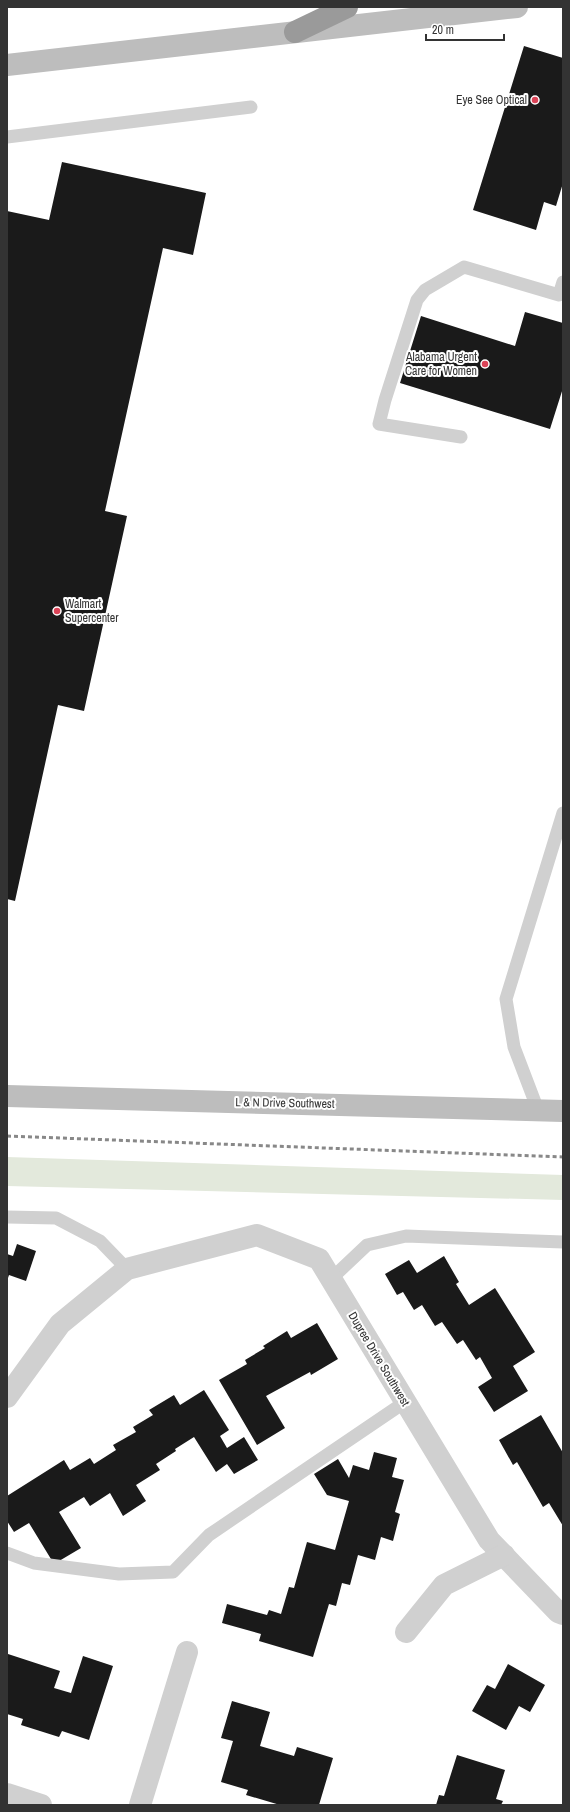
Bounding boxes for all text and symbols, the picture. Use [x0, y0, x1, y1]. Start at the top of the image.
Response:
scale bar [426, 16, 504, 42]
text: 20 m [432, 22, 454, 38]
place label: Eye See Optical [456, 92, 527, 108]
marker: Eye See Optical [530, 95, 540, 105]
place label: Alabama Urgent Care for Women [405, 349, 477, 379]
marker: Alabama Urgent Care for Women [480, 359, 490, 369]
place label: Walmart Supercenter [65, 596, 119, 626]
marker: Walmart Supercenter [52, 606, 62, 616]
street label: L & N Drive Southwest [235, 1094, 335, 1112]
street label: Dupree Drive Southwest [345, 1309, 414, 1409]

